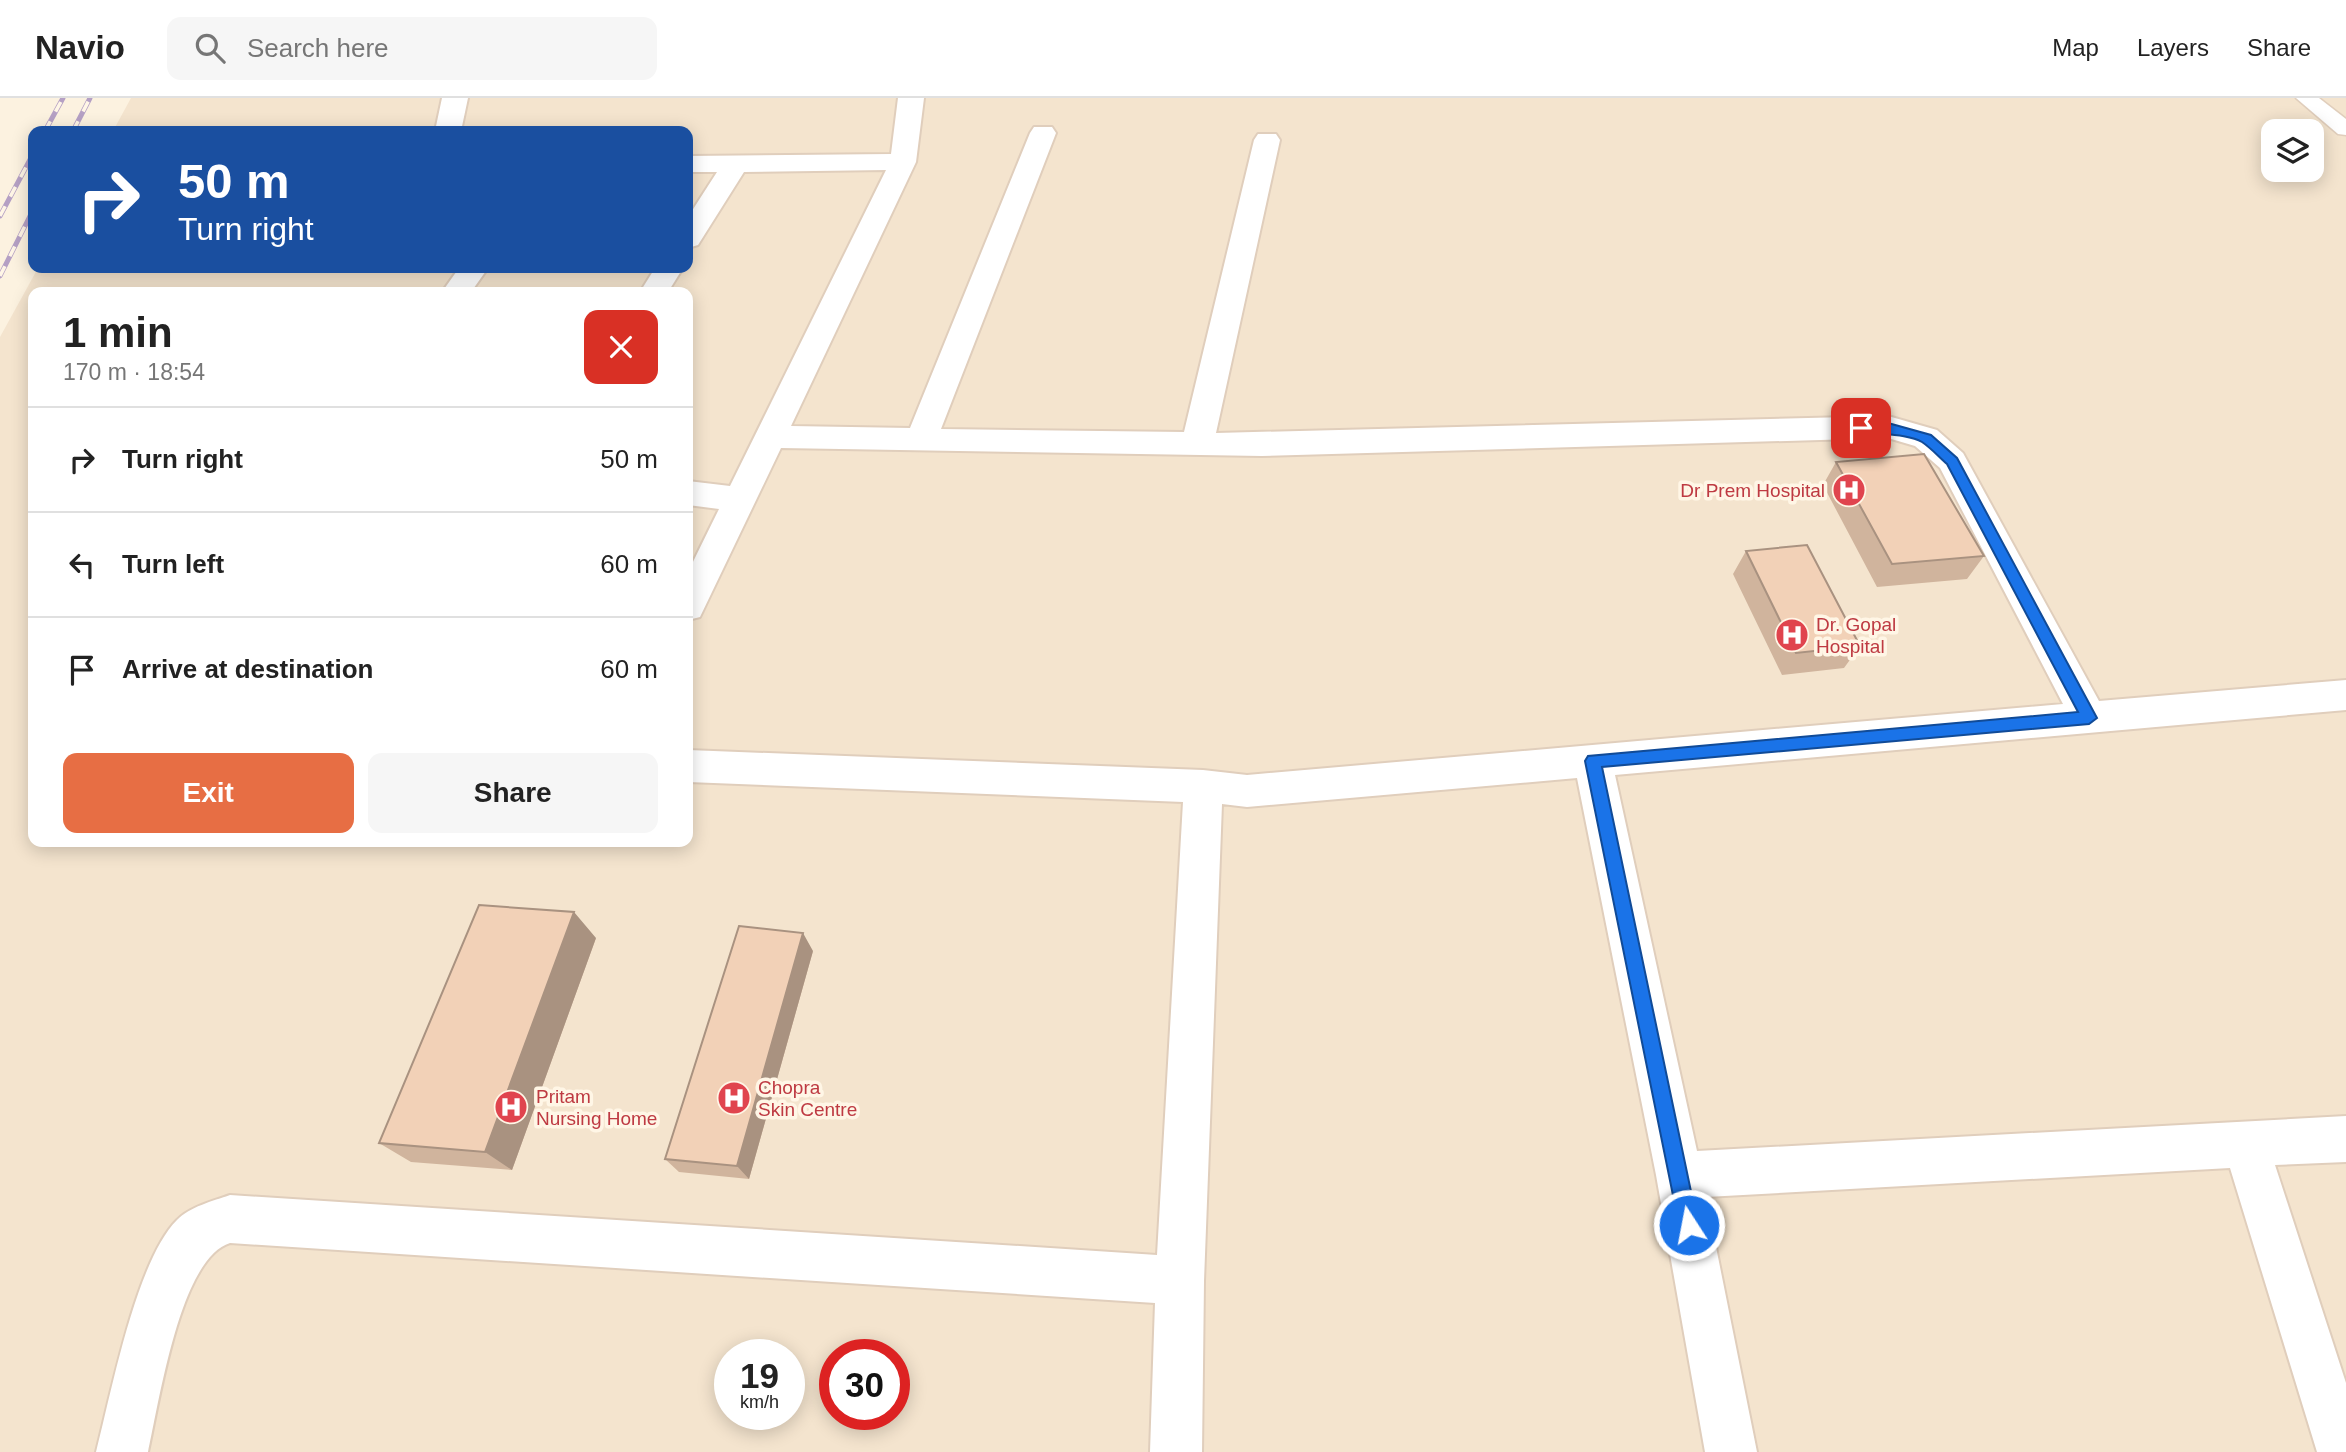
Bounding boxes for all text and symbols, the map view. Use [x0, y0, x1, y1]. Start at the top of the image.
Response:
search box [167, 17, 657, 80]
text: Navio [35, 29, 125, 66]
icon: search [191, 29, 229, 67]
text: Search here [247, 33, 389, 63]
text: Map [2052, 34, 2099, 61]
text: Layers [2137, 34, 2209, 61]
text: Share [2247, 34, 2311, 61]
map controls [2261, 119, 2324, 182]
button: layers [2261, 119, 2324, 182]
icon: right [63, 154, 154, 245]
text: 50 m [178, 154, 290, 208]
text: Turn right [178, 211, 314, 247]
text: 1 min [63, 309, 173, 356]
button: close [584, 310, 658, 384]
text: 170 m · 18:54 [63, 359, 205, 385]
pin [1831, 398, 1891, 458]
icon: arrive [1842, 409, 1880, 447]
icon: right [63, 441, 101, 479]
text: Turn right [122, 444, 243, 474]
text: 50 m [600, 444, 658, 474]
hospital icon: Dr Prem Hospital [1830, 471, 1868, 509]
place label: Dr Prem Hospital [1680, 480, 1825, 501]
icon: left [63, 546, 101, 584]
text: Turn left [122, 549, 224, 579]
text: 60 m [600, 549, 658, 579]
place label: Dr. Gopal Hospital [1816, 614, 1896, 657]
hospital icon: Dr. Gopal Hospital [1773, 616, 1811, 654]
icon: arrive [63, 651, 101, 689]
text: Arrive at destination [122, 654, 373, 684]
text: 60 m [600, 654, 658, 684]
button: Exit [63, 753, 354, 833]
button: Share [368, 753, 658, 833]
place label: Chopra Skin Centre [758, 1077, 857, 1120]
hospital icon: Chopra Skin Centre [715, 1079, 753, 1117]
place label: Pritam Nursing Home [536, 1086, 657, 1129]
hospital icon: Pritam Nursing Home [492, 1088, 530, 1126]
position arrow [1652, 1188, 1726, 1262]
speed limit sign: 30 [819, 1339, 910, 1430]
text: 19 [740, 1356, 779, 1395]
text: km/h [740, 1392, 779, 1412]

